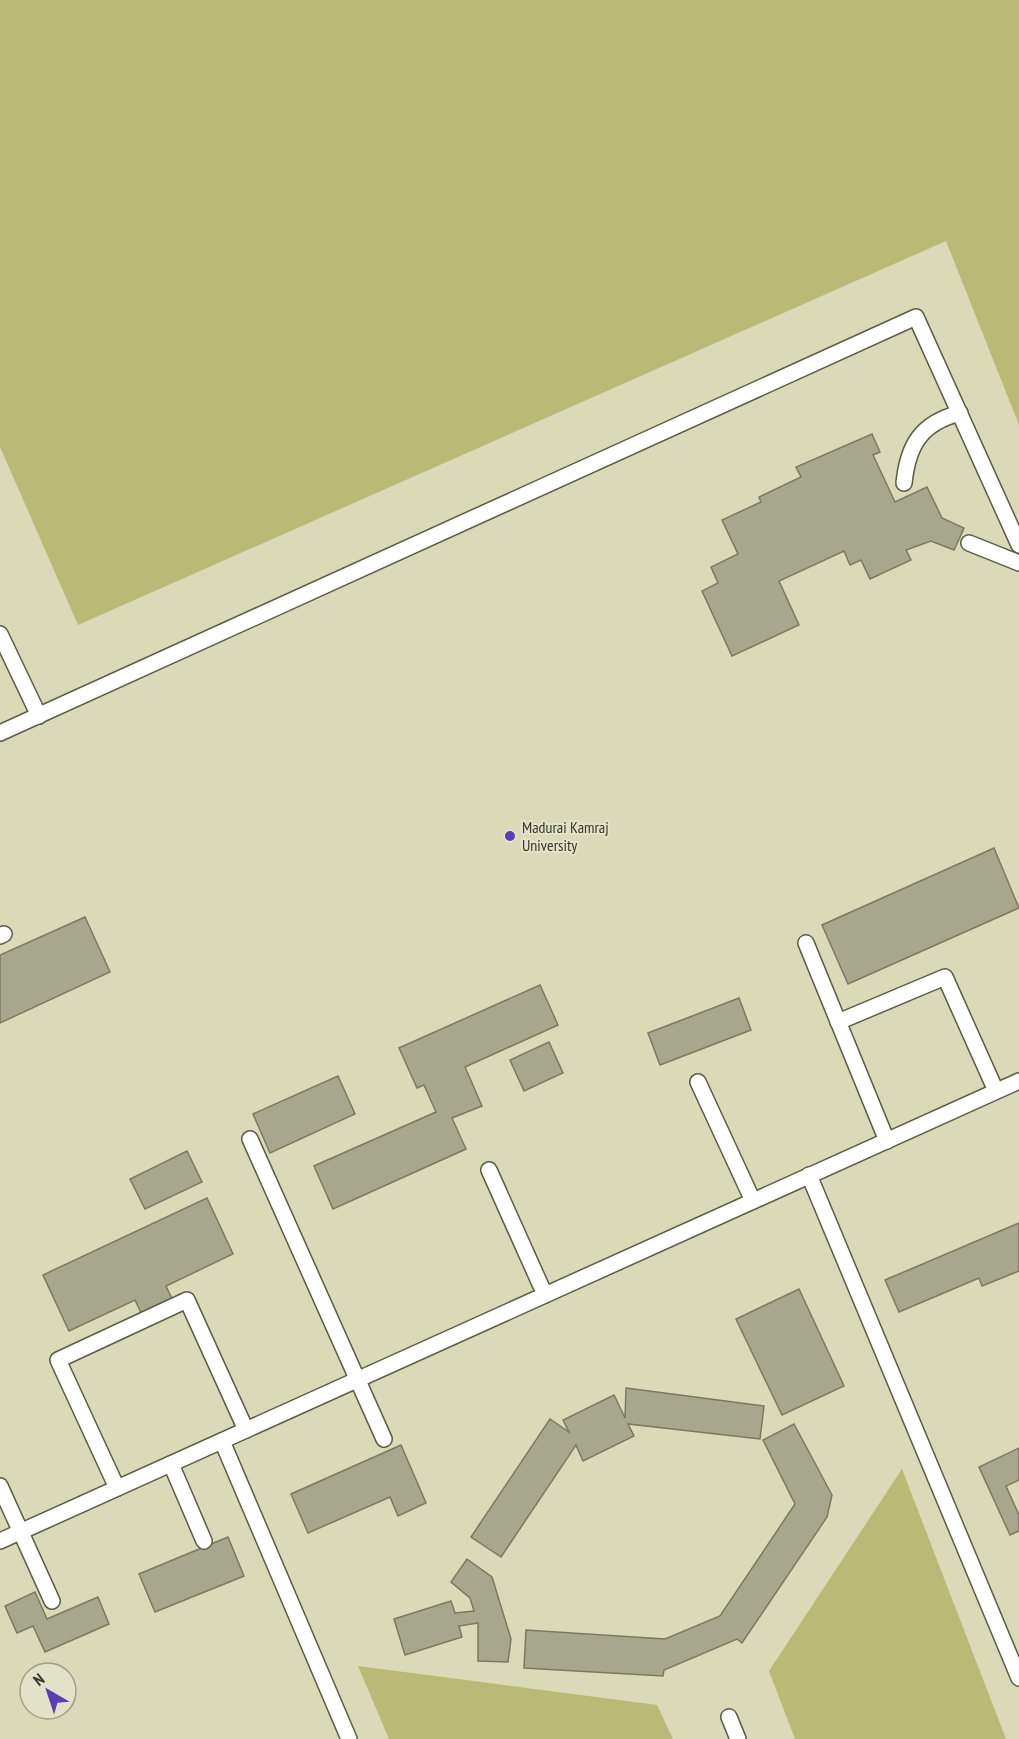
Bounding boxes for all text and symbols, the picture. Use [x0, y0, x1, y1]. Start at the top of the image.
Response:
place label: Madurai Kamraj University [522, 817, 609, 855]
marker: Madurai Kamraj University [503, 829, 517, 843]
north arrow [18, 1661, 78, 1721]
text: N [29, 1669, 48, 1690]

